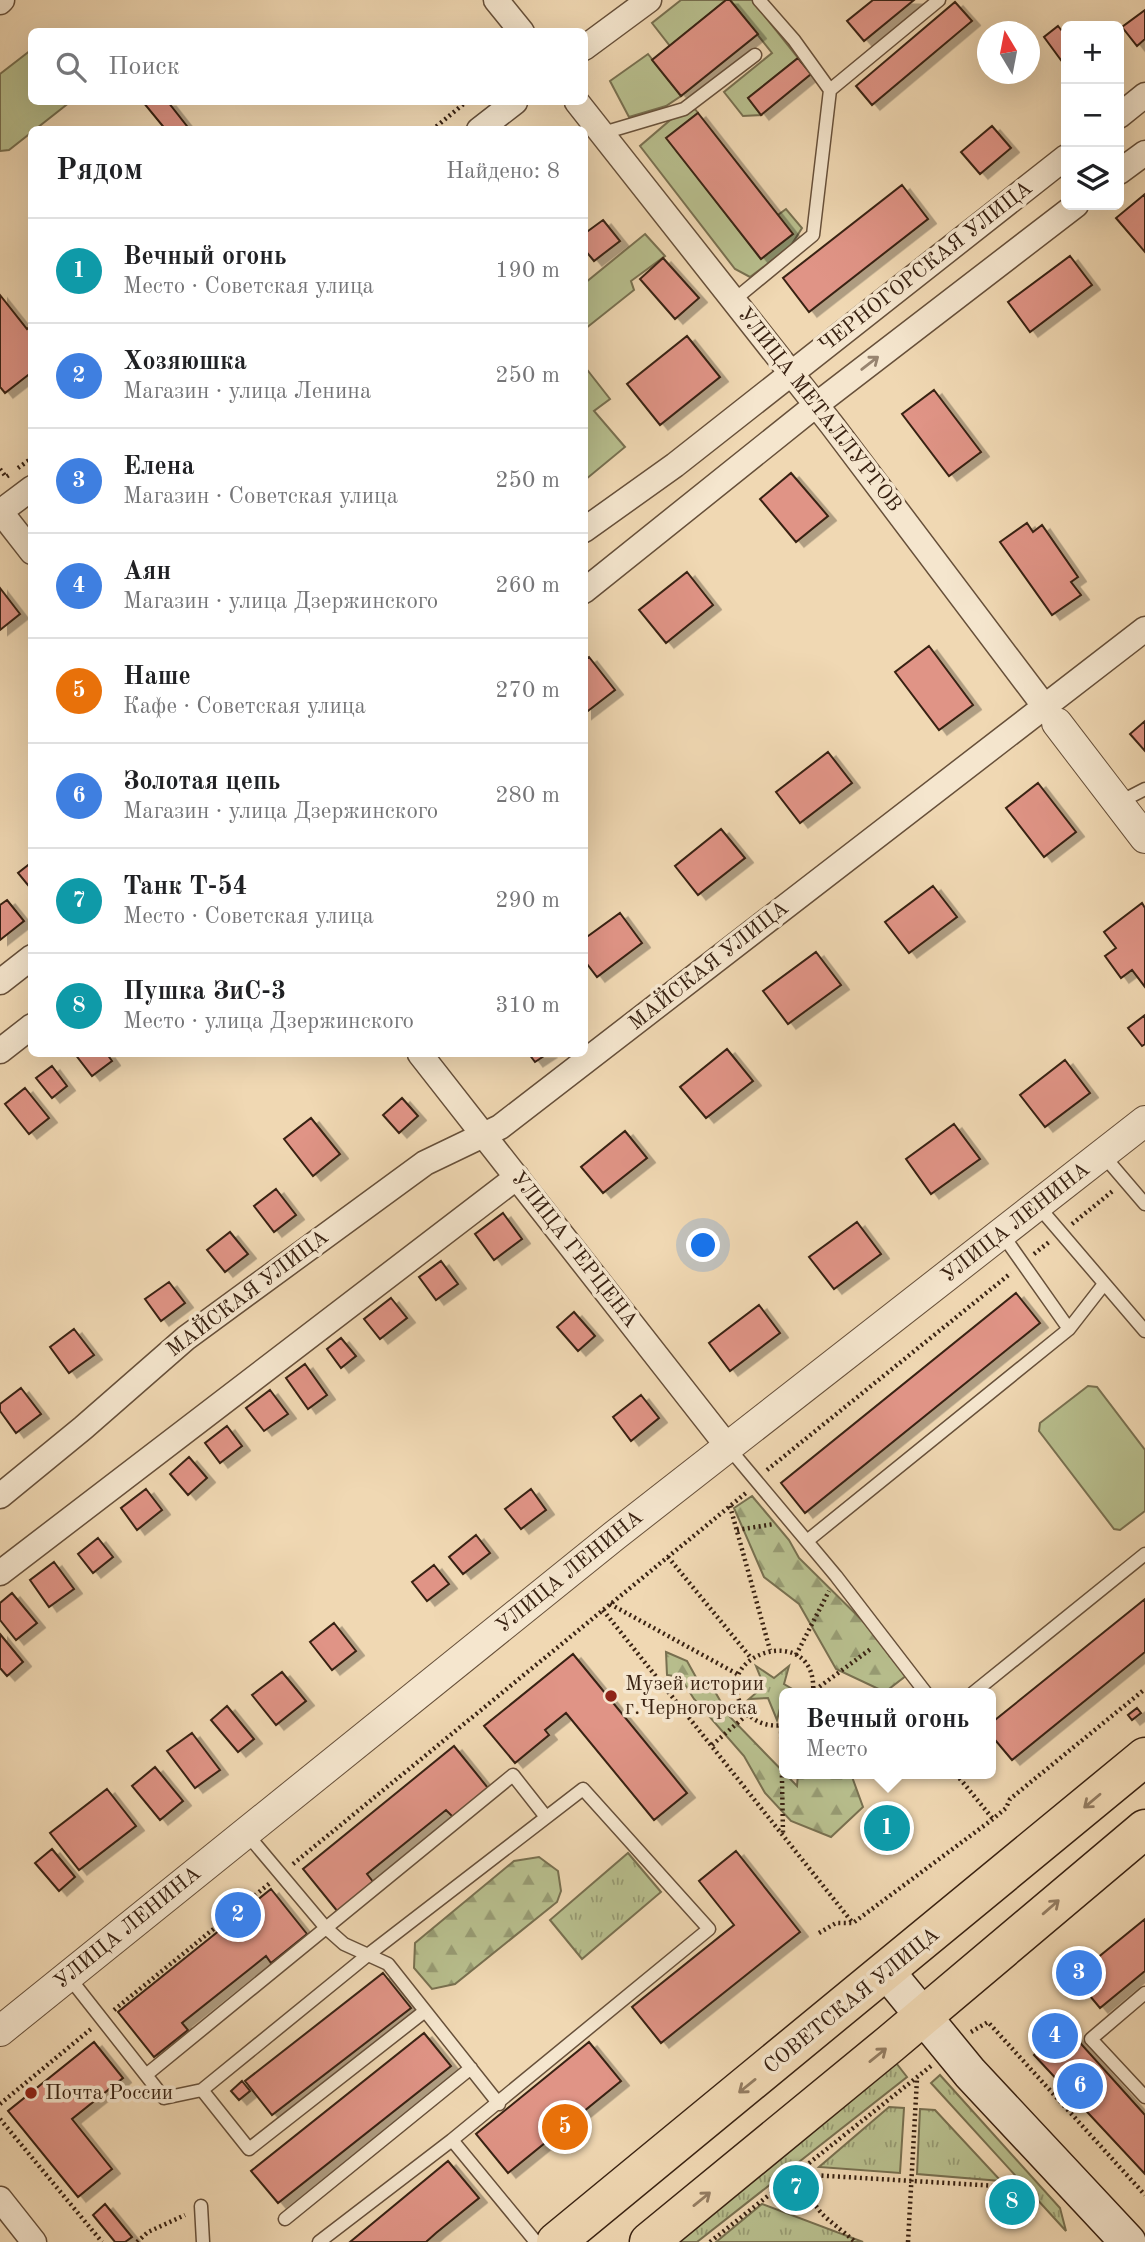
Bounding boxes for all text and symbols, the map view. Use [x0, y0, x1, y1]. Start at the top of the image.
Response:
north arrow [977, 21, 1040, 84]
map controls [1061, 21, 1124, 210]
button: + [1061, 21, 1124, 84]
search box [28, 28, 588, 105]
icon: search [52, 48, 90, 86]
text: Поиск [108, 54, 180, 80]
button: − [1061, 84, 1124, 147]
button: layers [1061, 147, 1124, 210]
text: Рядом [56, 156, 143, 186]
text: Найдено: 8 [446, 160, 560, 183]
street label: ЧЕРНОГОРСКАЯ УЛИЦА [815, 177, 1037, 357]
text: Вечный огонь [123, 244, 287, 270]
text: 1 [72, 259, 86, 282]
text: 190 m [495, 259, 560, 282]
text: Место · Советская улица [123, 275, 374, 298]
street label: УЛИЦА МЕТАЛЛУРГОВ [733, 304, 905, 516]
text: Хозяюшка [123, 349, 247, 375]
one-way arrow [861, 356, 879, 371]
text: 2 [72, 364, 86, 387]
text: 250 m [495, 364, 560, 387]
text: Магазин · улица Ленина [123, 380, 371, 403]
text: Елена [123, 454, 195, 480]
text: 3 [72, 469, 86, 492]
text: 250 m [495, 469, 560, 492]
text: Магазин · Советская улица [123, 485, 398, 508]
text: Аян [123, 559, 171, 585]
text: 4 [72, 574, 86, 597]
text: 260 m [495, 574, 560, 597]
text: Магазин · улица Дзержинского [123, 590, 438, 613]
text: Наше [123, 664, 191, 690]
text: 5 [72, 679, 86, 702]
text: 270 m [495, 679, 560, 702]
text: Кафе · Советская улица [123, 695, 366, 718]
text: Золотая цепь [123, 769, 280, 795]
text: 6 [72, 784, 86, 807]
text: 280 m [495, 784, 560, 807]
text: Магазин · улица Дзержинского [123, 800, 438, 823]
text: Танк Т-54 [123, 874, 248, 900]
text: 7 [72, 889, 86, 912]
text: 290 m [495, 889, 560, 912]
street label: МАЙСКАЯ УЛИЦА [622, 893, 793, 1035]
text: Место · Советская улица [123, 905, 374, 928]
text: Пушка ЗиС-3 [123, 979, 286, 1005]
text: 8 [72, 994, 86, 1017]
text: 310 m [495, 994, 560, 1017]
text: Место · улица Дзержинского [123, 1010, 414, 1033]
street label: УЛИЦА ЛЕНИНА [938, 1159, 1094, 1287]
street label: УЛИЦА ГЕРЦЕНА [507, 1168, 641, 1332]
street label: МАЙСКАЯ УЛИЦА [160, 1223, 333, 1361]
your location [686, 1228, 720, 1262]
street label: УЛИЦА ЛЕНИНА [493, 1507, 647, 1637]
place label: Музей истории г.Черногорска [625, 1674, 764, 1719]
marker: Музей истории г.Черногорска [603, 1688, 619, 1704]
popup [779, 1688, 996, 1779]
text: Вечный огонь [806, 1707, 969, 1733]
text: Место [806, 1738, 868, 1761]
one-way arrow [1084, 1793, 1102, 1808]
pin: 1 [864, 1802, 910, 1854]
street label: УЛИЦА ЛЕНИНА [51, 1863, 205, 1993]
pin: 2 [215, 1889, 261, 1941]
one-way arrow [1041, 1899, 1059, 1915]
street label: СОВЕТСКАЯ УЛИЦА [760, 1924, 944, 2078]
pin: 3 [1056, 1947, 1102, 1999]
pin: 4 [1032, 2010, 1078, 2062]
one-way arrow [868, 2047, 886, 2062]
pin: 6 [1057, 2060, 1103, 2112]
one-way arrow [739, 2079, 757, 2094]
place label: Почта России [45, 2083, 173, 2104]
marker: Почта России [23, 2085, 39, 2101]
pin: 5 [542, 2101, 588, 2153]
pin: 7 [773, 2162, 819, 2214]
pin: 8 [989, 2176, 1035, 2228]
one-way arrow [692, 2191, 710, 2207]

